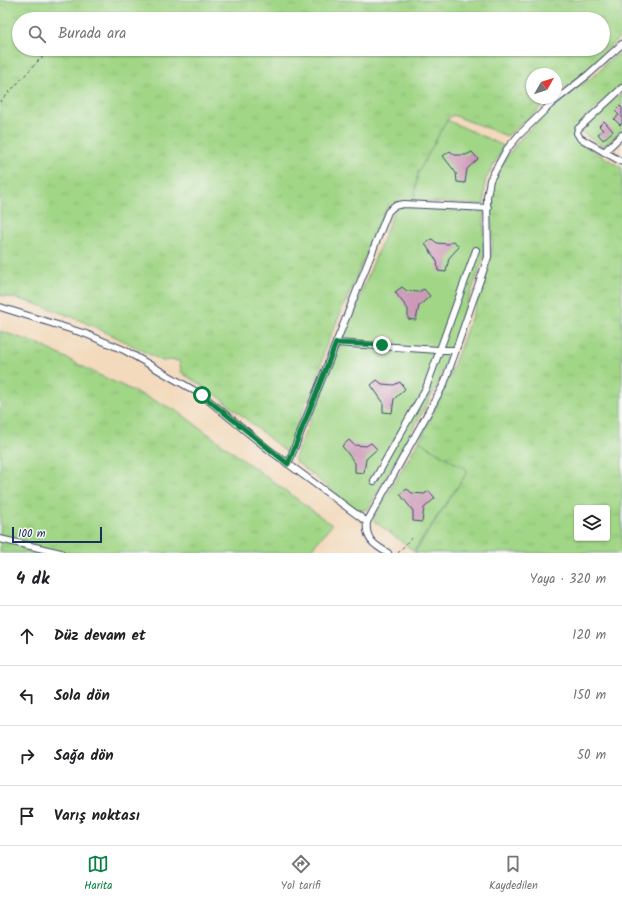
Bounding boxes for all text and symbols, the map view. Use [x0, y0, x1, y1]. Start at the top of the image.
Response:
search box [12, 12, 610, 56]
text: Burada ara [58, 22, 126, 46]
icon: search [26, 23, 48, 45]
north arrow [526, 68, 562, 104]
route end [373, 336, 391, 354]
route start [193, 386, 211, 404]
map controls [574, 505, 610, 541]
button: layers [574, 505, 610, 541]
scale bar [12, 525, 102, 544]
text: 100 m [18, 525, 46, 543]
text: 4 dk [16, 566, 49, 593]
text: Yaya · 320 m [530, 569, 606, 590]
text: Düz devam et [54, 624, 146, 648]
icon: ahead [16, 625, 38, 647]
text: 120 m [572, 625, 606, 646]
text: Sola dön [54, 684, 110, 708]
icon: left [16, 685, 38, 707]
text: 150 m [573, 685, 606, 706]
text: Sağa dön [54, 744, 114, 768]
icon: right [16, 745, 38, 767]
text: 50 m [577, 745, 606, 766]
text: Varış noktası [54, 804, 140, 828]
icon: arrive [16, 805, 38, 827]
tab: Harita [84, 853, 112, 895]
tab: Yol tarifi [281, 853, 321, 895]
tab: Kaydedilen [489, 853, 538, 895]

